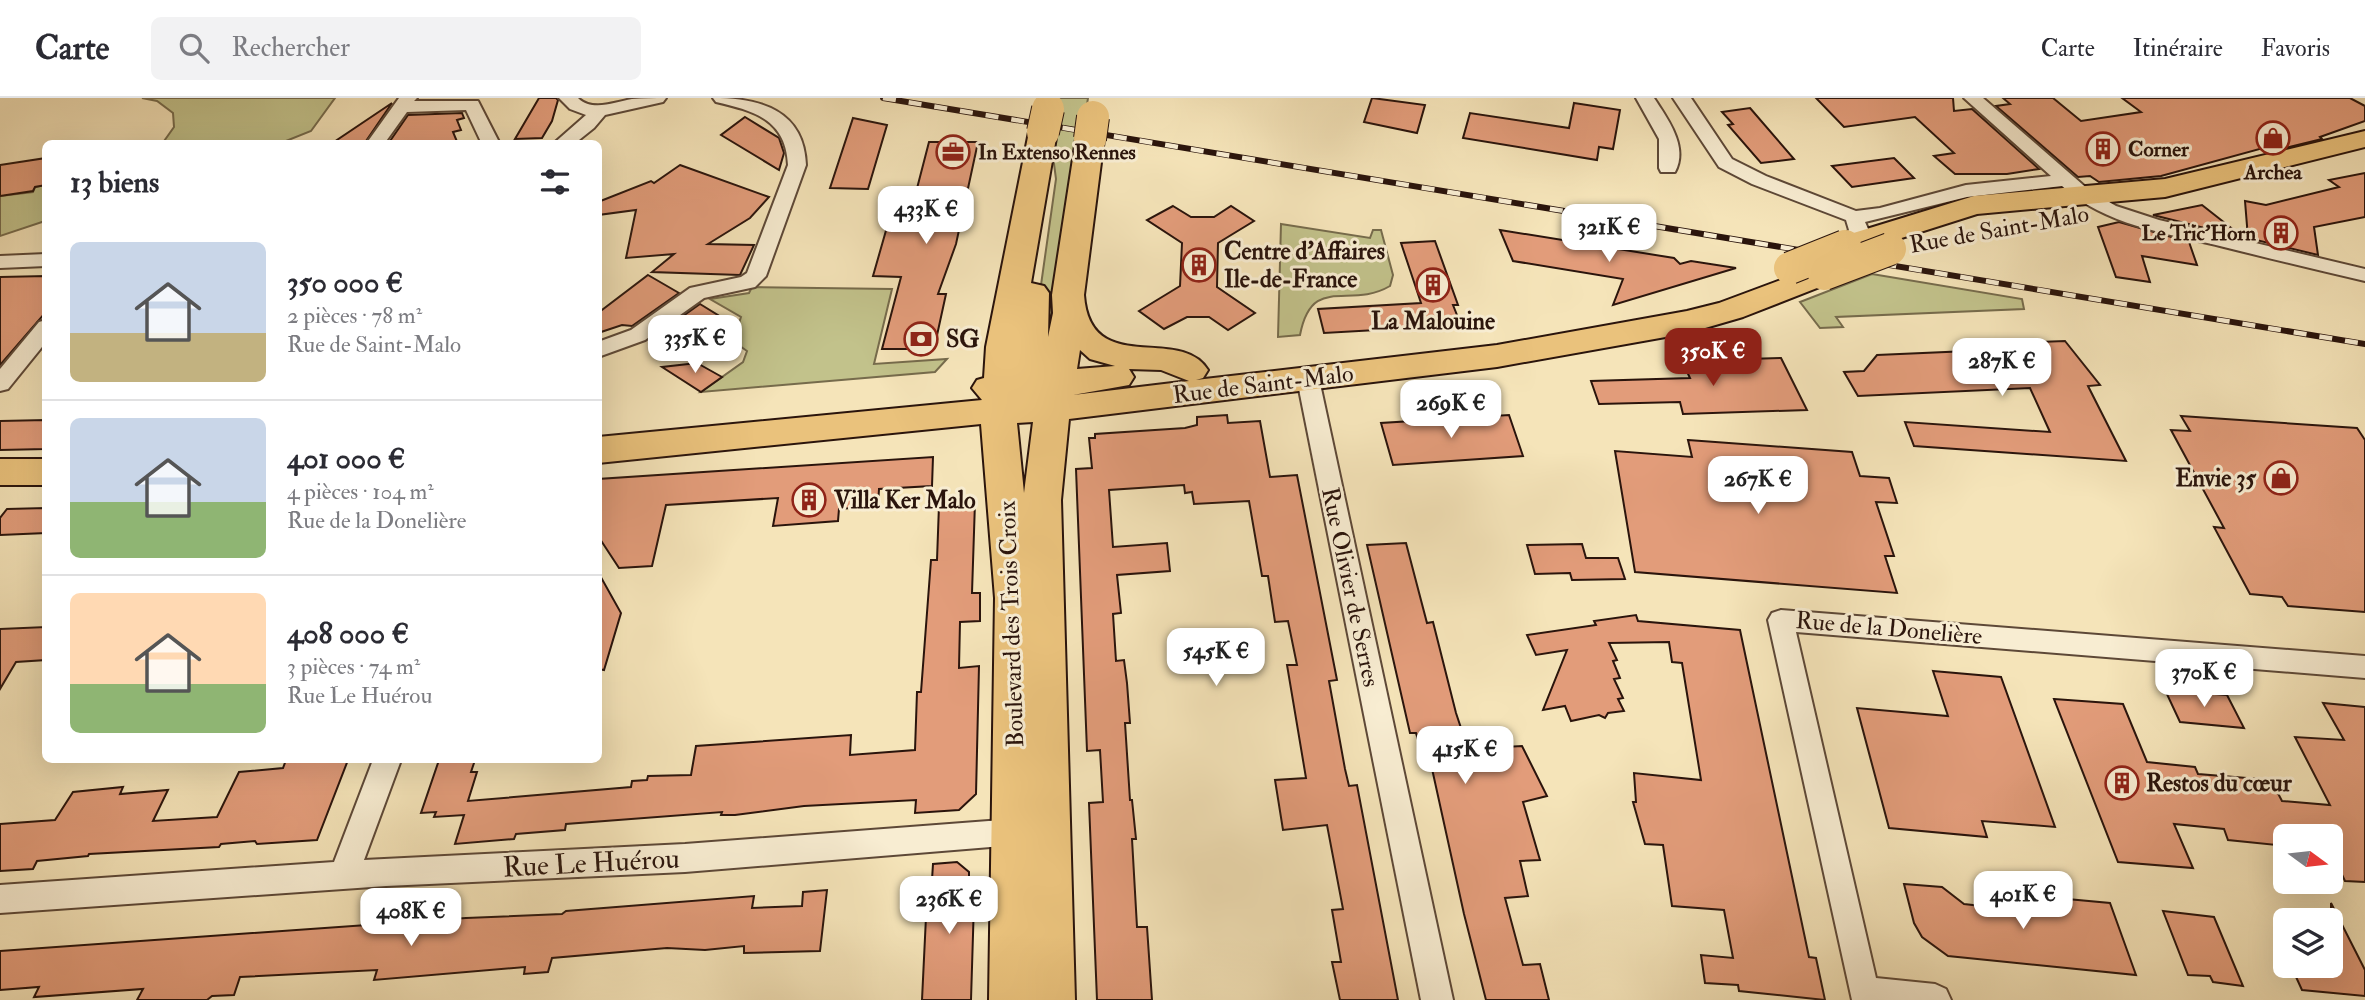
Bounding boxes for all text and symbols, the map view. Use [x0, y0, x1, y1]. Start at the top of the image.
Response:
search box [151, 17, 641, 80]
text: Carte [35, 28, 109, 69]
icon: search [175, 29, 213, 67]
text: Rechercher [231, 32, 350, 64]
text: Carte [2041, 33, 2095, 64]
text: Itinéraire [2133, 33, 2223, 64]
text: Favoris [2261, 33, 2330, 64]
shop icon: Archea [2254, 119, 2292, 157]
building icon: Corner [2084, 130, 2122, 168]
office icon: In Extenso Rennes [934, 133, 972, 171]
place label: Corner [2128, 136, 2190, 163]
place label: In Extenso Rennes [978, 139, 1136, 166]
place label: Archea [2243, 159, 2303, 186]
icon: filters [536, 163, 574, 201]
text: 13 biens [70, 164, 159, 201]
pin: 433K € [869, 186, 983, 246]
text: 433K € [894, 194, 958, 223]
street label: Rue de Saint-Malo [1907, 198, 2091, 261]
pin: 321K € [1552, 204, 1666, 264]
text: 321K € [1577, 212, 1641, 241]
building icon: Le Tric'Horn [2262, 214, 2300, 252]
place label: Le Tric'Horn [2141, 220, 2256, 247]
place label: Centre d'Affaires Ile-de-France [1224, 236, 1385, 295]
building icon: Centre d'Affaires Ile-de-France [1180, 246, 1218, 284]
text: 350 000 € [287, 264, 403, 301]
building icon: La Malouine [1414, 266, 1452, 304]
icon: home [126, 270, 210, 354]
text: 2 pièces · 78 m² [287, 301, 422, 330]
place label: La Malouine [1371, 306, 1495, 337]
pin: 335K € [638, 316, 752, 375]
bank icon: SG [902, 320, 940, 358]
text: 335K € [664, 323, 726, 352]
place label: SG [946, 324, 980, 355]
pin: 350K € [1656, 328, 1770, 388]
text: Rue de Saint-Malo [287, 330, 461, 359]
text: 350K € [1681, 336, 1745, 365]
pin: 287K € [1945, 338, 2059, 398]
text: 287K € [1968, 346, 2036, 375]
street label: Rue de Saint-Malo [1171, 358, 1355, 411]
pin: 269K € [1394, 380, 1508, 440]
text: 269K € [1416, 388, 1486, 417]
text: 401 000 € [287, 440, 405, 477]
icon: home [126, 446, 210, 530]
pin: 267K € [1701, 456, 1815, 516]
shop icon: Envie 35 [2262, 459, 2300, 497]
place label: Envie 35 [2175, 463, 2256, 494]
text: 267K € [1724, 464, 1792, 493]
text: 4 pièces · 104 m² [287, 477, 434, 506]
building icon: Villa Ker Malo [790, 481, 828, 519]
street label: Rue Olivier de Serres [1314, 484, 1387, 690]
place label: Villa Ker Malo [833, 485, 976, 516]
street label: Boulevard des Trois Croix [992, 500, 1031, 748]
text: Rue de la Donelière [287, 506, 466, 535]
street label: Rue de la Donelière [1794, 605, 1984, 652]
text: 408 000 € [287, 615, 409, 652]
icon: home [126, 621, 210, 705]
pin: 545K € [1159, 628, 1273, 688]
text: 545K € [1183, 636, 1249, 665]
pin: 370K € [2147, 650, 2261, 709]
text: 3 pièces · 74 m² [287, 652, 420, 681]
text: 370K € [2171, 657, 2237, 686]
text: Rue Le Huérou [287, 681, 432, 710]
pin: 415K € [1408, 726, 1522, 786]
text: 415K € [1432, 734, 1498, 763]
building icon: Restos du cœur [2103, 764, 2141, 802]
place label: Restos du cœur [2146, 768, 2293, 799]
north arrow [2273, 824, 2343, 894]
map controls [2273, 824, 2343, 978]
street label: Rue Le Huérou [502, 841, 680, 886]
pin: 401K € [1966, 872, 2080, 931]
pin: 236K € [892, 876, 1006, 936]
text: 401K € [1990, 879, 2056, 908]
text: 236K € [916, 884, 982, 913]
pin: 408K € [354, 888, 468, 948]
text: 408K € [376, 896, 446, 925]
button: layers [2273, 908, 2343, 978]

